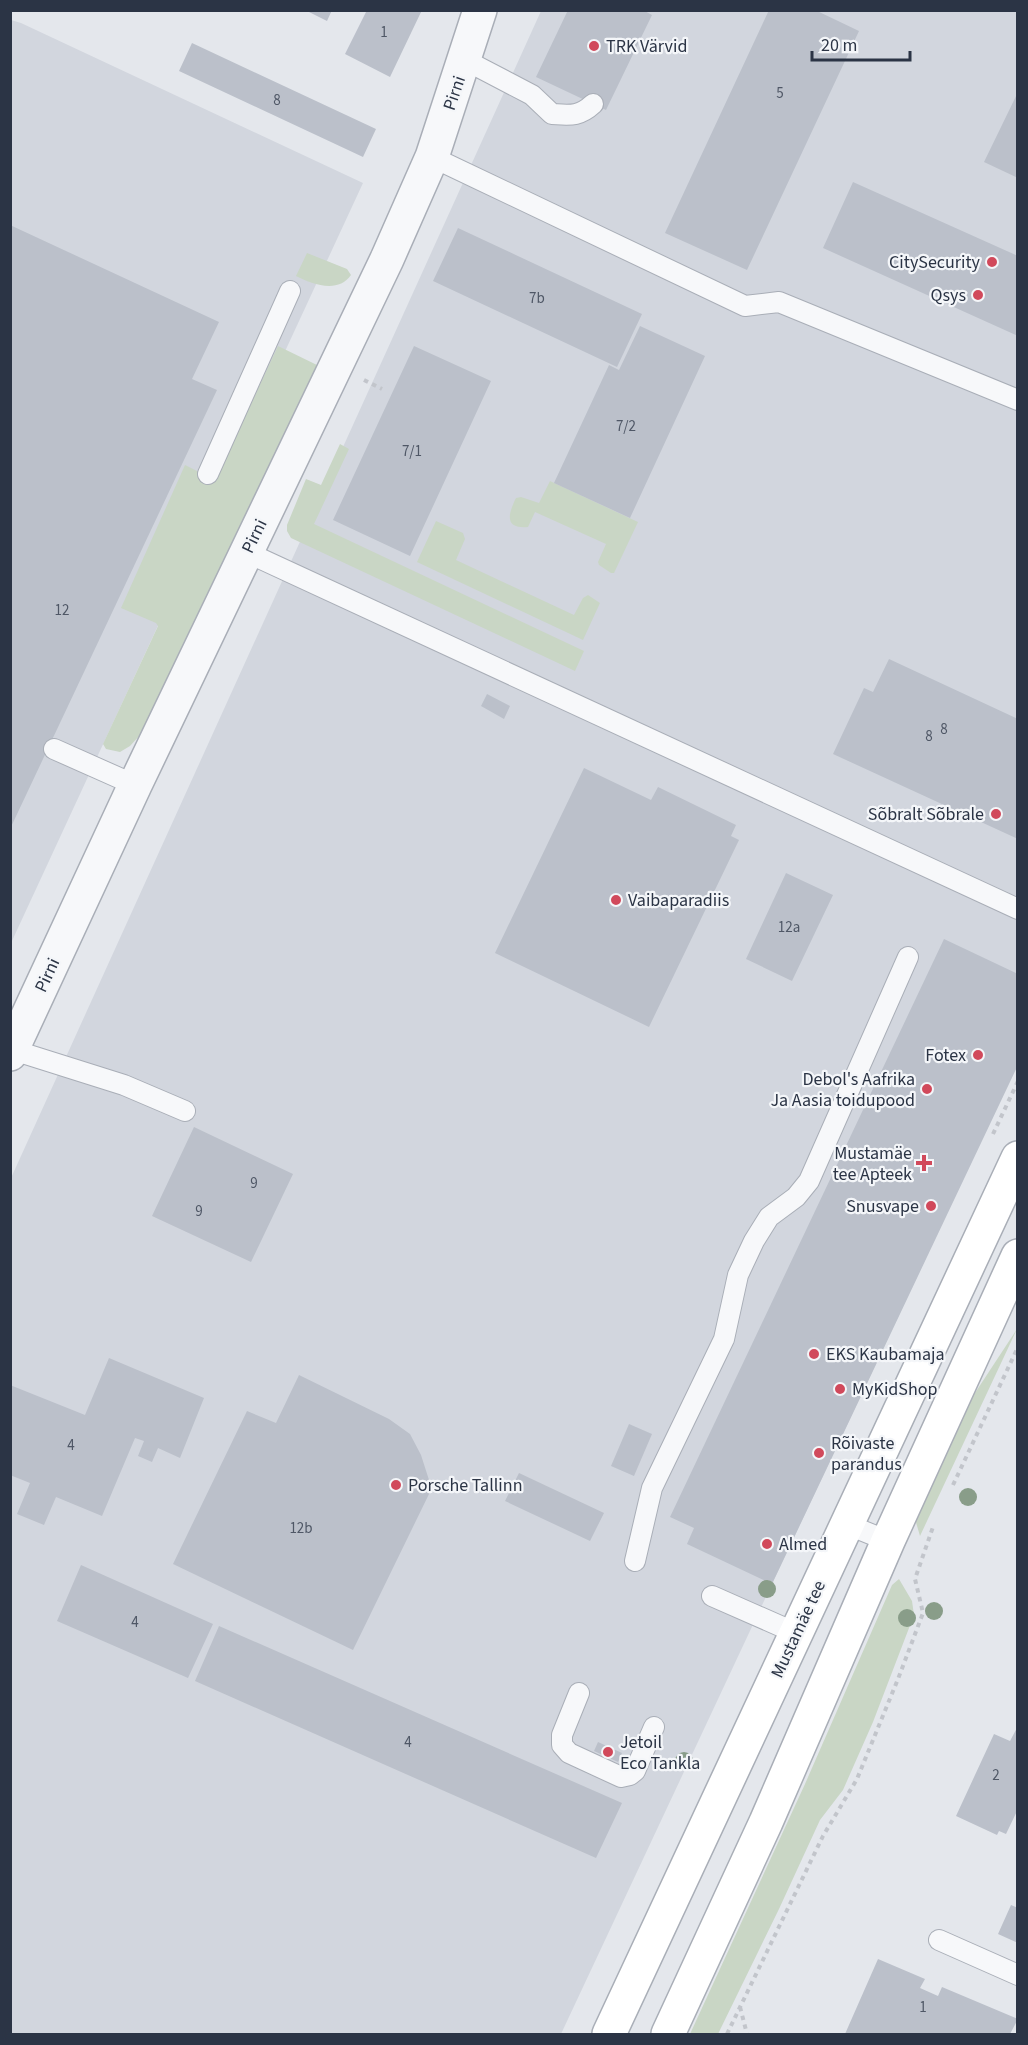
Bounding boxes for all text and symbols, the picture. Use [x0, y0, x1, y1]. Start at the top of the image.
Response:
house number: 1 [380, 22, 388, 43]
scale bar [812, 24, 910, 62]
text: 20 m [821, 33, 857, 58]
place label: TRK Värvid [606, 34, 687, 59]
marker: TRK Värvid [587, 39, 601, 53]
street label: Pirni [437, 72, 472, 114]
house number: 5 [776, 83, 784, 104]
house number: 8 [273, 90, 281, 111]
place label: CitySecurity [889, 250, 981, 275]
marker: CitySecurity [985, 255, 999, 269]
place label: Qsys [931, 283, 966, 308]
house number: 7b [529, 288, 545, 309]
marker: Qsys [971, 288, 985, 302]
house number: 7/2 [616, 416, 636, 437]
house number: 7/1 [402, 441, 422, 462]
street label: Pirni [236, 515, 273, 557]
house number: 12 [55, 600, 69, 621]
house number: 8 [940, 719, 948, 740]
house number: 8 [925, 726, 933, 747]
place label: Sõbralt Sõbrale [868, 802, 984, 827]
marker: Sõbralt Sõbrale [989, 807, 1003, 821]
place label: Vaibaparadiis [628, 888, 729, 913]
marker: Vaibaparadiis [609, 893, 623, 907]
house number: 12a [778, 917, 800, 938]
street label: Pirni [29, 954, 66, 996]
place label: Fotex [925, 1043, 966, 1068]
marker: Fotex [971, 1048, 985, 1062]
place label: Debol's Aafrika Ja Aasia toidupood [771, 1067, 915, 1113]
marker: Debol's Aafrika Ja Aasia toidupood [920, 1082, 934, 1096]
place label: Mustamäe tee Apteek [833, 1141, 912, 1187]
marker: Mustamäe tee Apteek [917, 1156, 931, 1170]
house number: 9 [250, 1173, 258, 1194]
place label: Snusvape [846, 1194, 919, 1219]
marker: Snusvape [924, 1199, 938, 1213]
house number: 9 [195, 1201, 203, 1222]
place label: EKS Kaubamaja [826, 1342, 945, 1367]
marker: EKS Kaubamaja [807, 1347, 821, 1361]
place label: MyKidShop [852, 1377, 937, 1402]
marker: MyKidShop [833, 1382, 847, 1396]
place label: Rõivaste parandus [831, 1431, 902, 1477]
house number: 4 [67, 1435, 75, 1456]
marker: Rõivaste parandus [812, 1446, 826, 1460]
place label: Porsche Tallinn [408, 1473, 522, 1498]
marker: Porsche Tallinn [389, 1478, 403, 1492]
house number: 12b [289, 1518, 313, 1539]
place label: Almed [779, 1532, 827, 1557]
marker: Almed [760, 1537, 774, 1551]
street label: Mustamäe tee [765, 1576, 832, 1682]
house number: 4 [131, 1612, 139, 1633]
place label: Jetoil Eco Tankla [620, 1730, 700, 1776]
house number: 4 [404, 1732, 412, 1753]
marker: Jetoil Eco Tankla [601, 1745, 615, 1759]
house number: 2 [992, 1765, 1000, 1786]
house number: 1 [919, 1997, 927, 2018]

